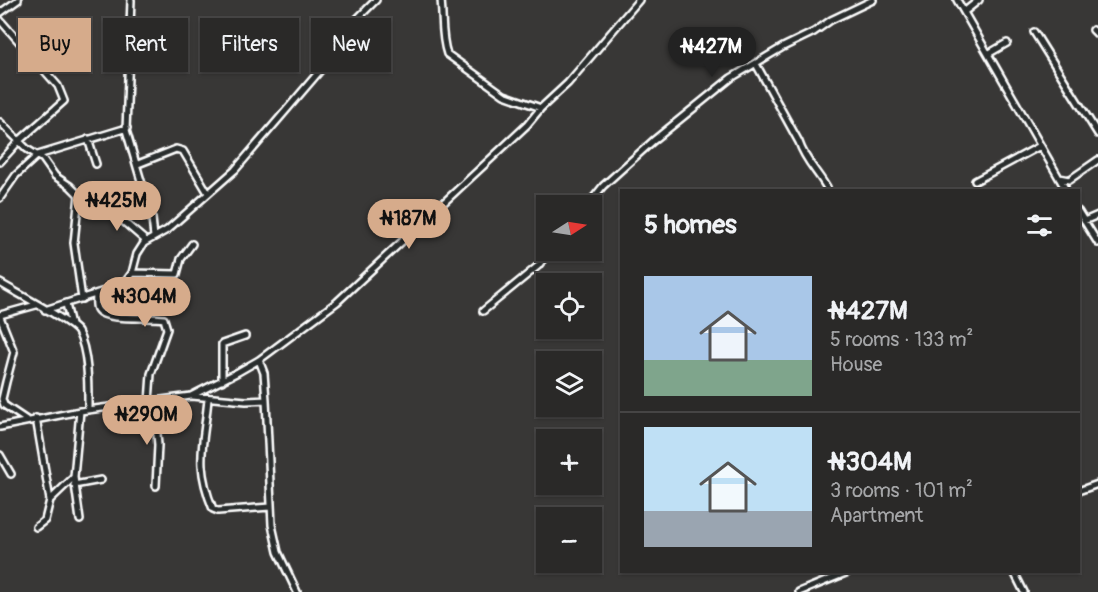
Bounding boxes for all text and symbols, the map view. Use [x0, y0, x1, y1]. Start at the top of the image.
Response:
chip: Buy [18, 18, 91, 72]
chip: Rent [103, 18, 188, 72]
chip: Filters [200, 18, 299, 72]
chip: New [311, 18, 391, 72]
pin: ₦427M [670, 27, 754, 78]
text: ₦427M [682, 34, 742, 59]
pin: ₦425M [75, 181, 159, 232]
text: ₦425M [87, 188, 147, 213]
north arrow [536, 195, 602, 261]
map controls [536, 195, 602, 573]
pin: ₦187M [367, 199, 451, 250]
text: ₦187M [382, 206, 436, 231]
text: 5 homes [644, 209, 737, 241]
icon: filters [1023, 209, 1056, 242]
button: locate [536, 273, 602, 339]
pin: ₦304M [103, 277, 187, 328]
text: ₦304M [114, 284, 176, 309]
text: ₦427M [830, 295, 908, 327]
icon: home [692, 300, 764, 372]
text: 5 rooms · 133 m² [830, 327, 973, 352]
button: layers [536, 351, 602, 417]
text: House [830, 352, 882, 377]
pin: ₦290M [105, 395, 189, 446]
text: ₦290M [116, 402, 178, 427]
button: + [536, 429, 602, 495]
text: ₦304M [830, 446, 912, 478]
icon: home [692, 451, 764, 523]
text: 3 rooms · 101 m² [830, 478, 973, 503]
text: Apartment [830, 503, 923, 528]
button: − [536, 507, 602, 573]

